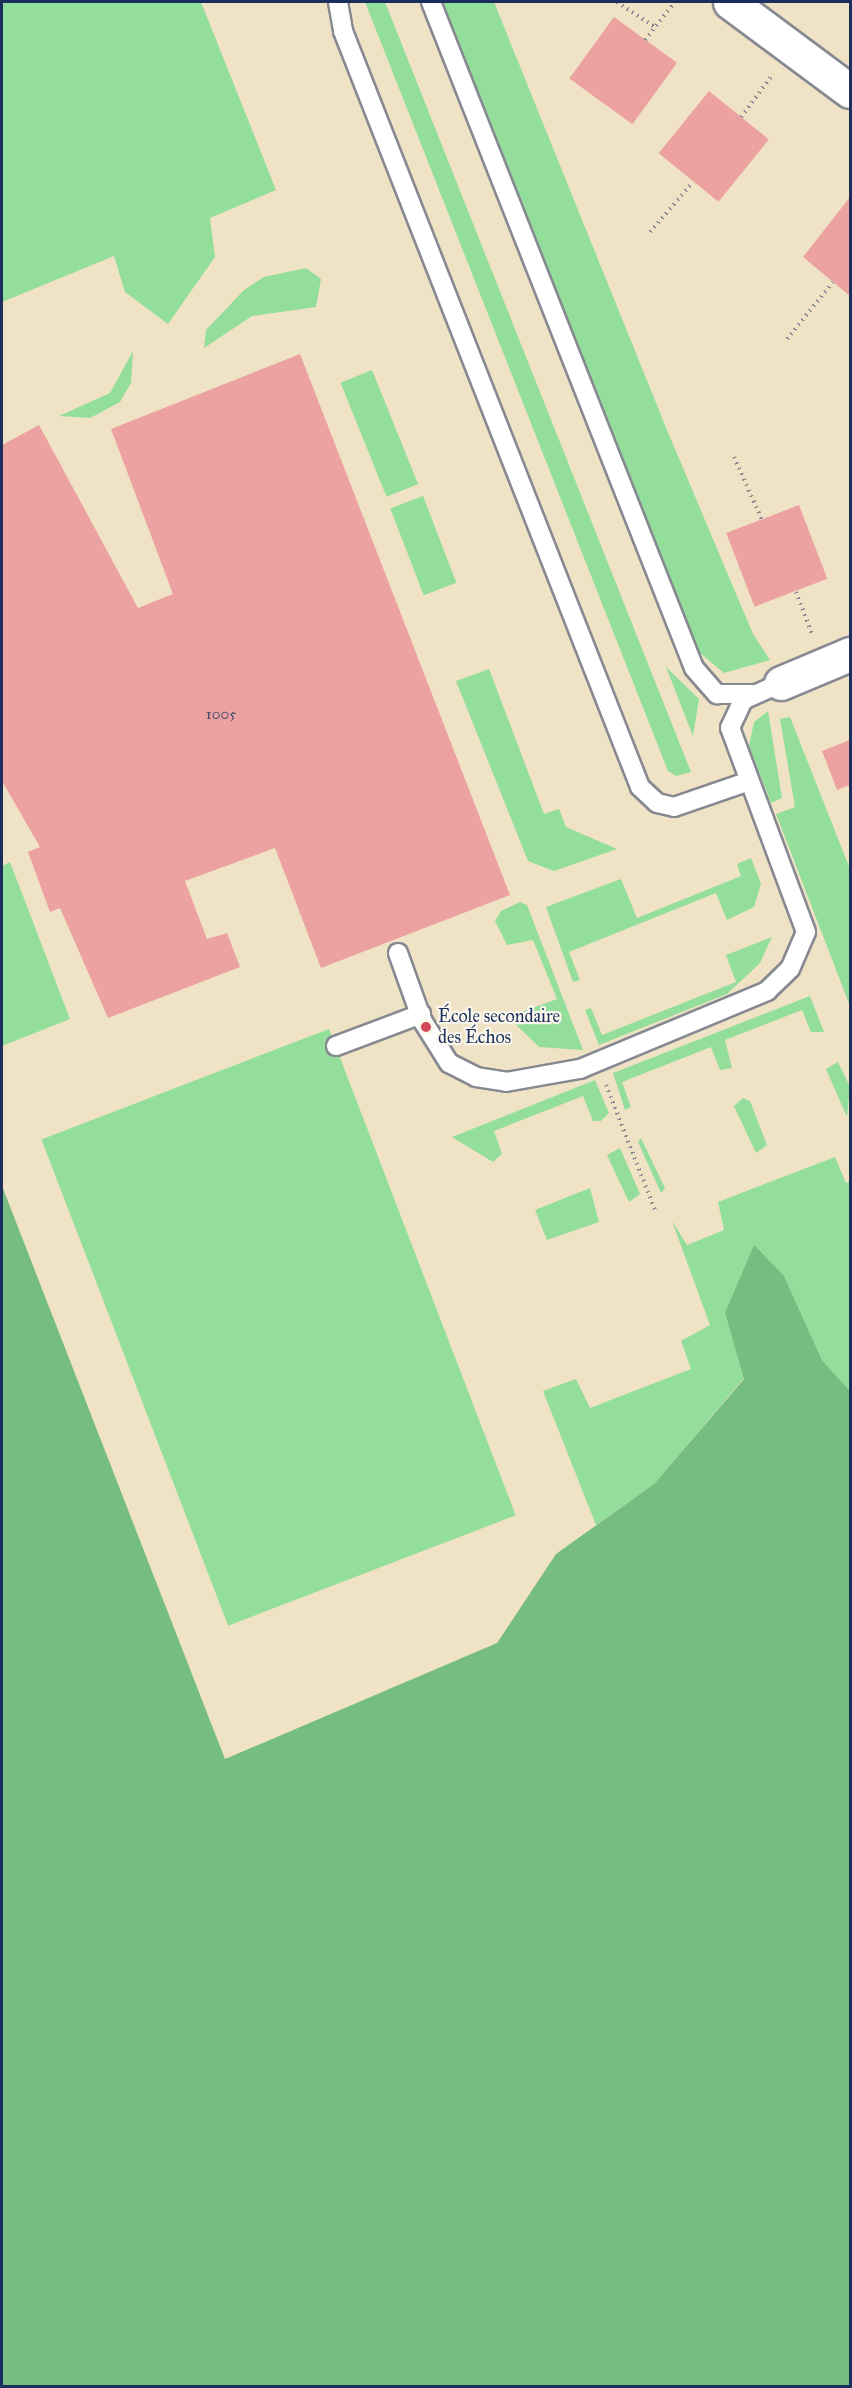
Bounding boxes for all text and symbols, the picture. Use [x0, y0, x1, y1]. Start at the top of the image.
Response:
house number: 1005 [206, 706, 236, 724]
place label: École secondaire des Échos [438, 1006, 560, 1048]
marker: École secondaire des Échos [419, 1020, 433, 1034]

